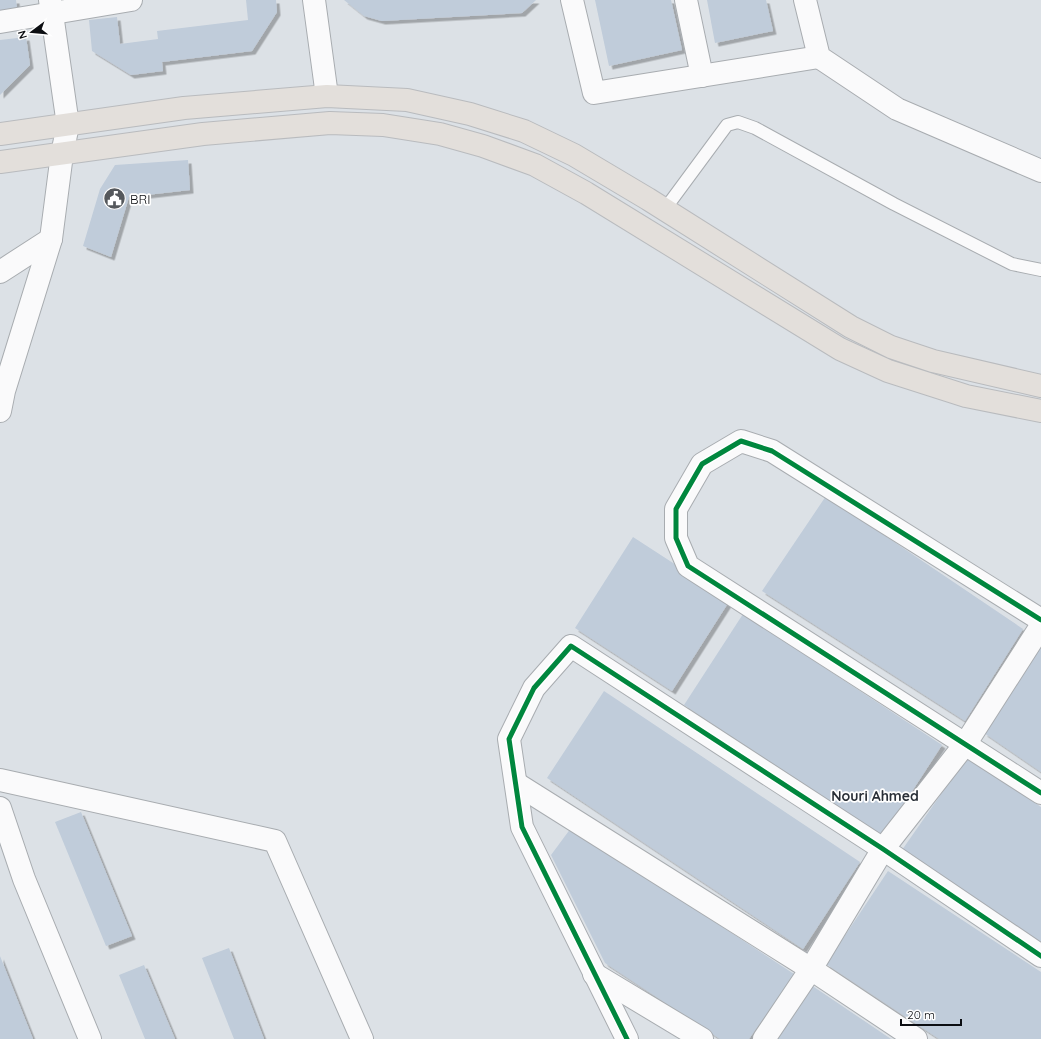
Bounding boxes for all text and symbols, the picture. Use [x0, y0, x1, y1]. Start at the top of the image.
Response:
north arrow [12, 12, 52, 52]
text: N [15, 29, 30, 41]
public building icon: BRI [101, 186, 127, 212]
place label: BRI [130, 191, 150, 207]
district label: Nouri Ahmed [831, 787, 919, 805]
scale bar [901, 1001, 961, 1027]
text: 20 m [907, 1007, 935, 1022]

